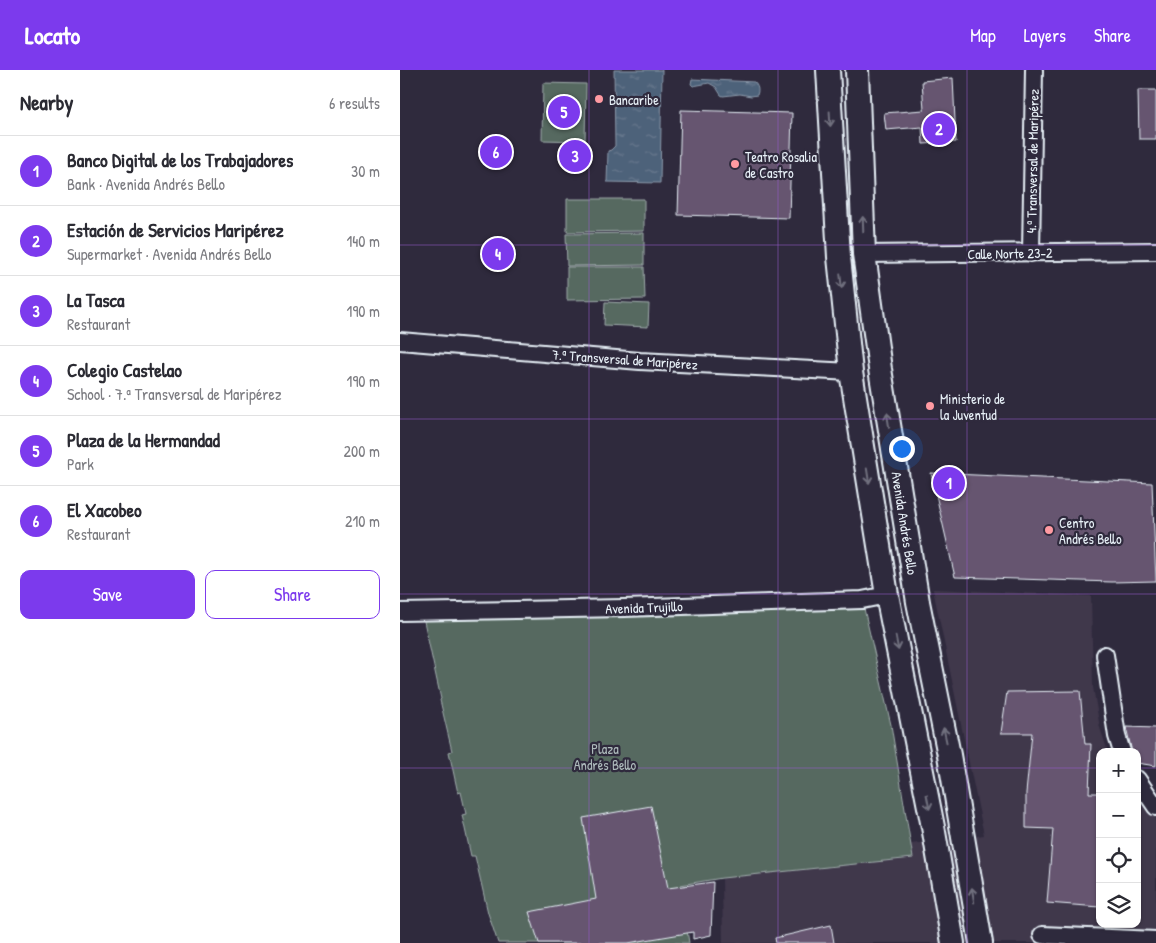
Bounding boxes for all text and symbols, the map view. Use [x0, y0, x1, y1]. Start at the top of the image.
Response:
text: Locato [25, 19, 80, 51]
text: Map [970, 23, 996, 48]
text: Layers [1024, 23, 1066, 48]
text: Share [1094, 23, 1131, 48]
text: Nearby [20, 88, 73, 117]
street label: 4.ª Transversal de Maripérez [1021, 89, 1044, 233]
place label: Bancaribe [609, 90, 659, 109]
text: 6 results [329, 92, 380, 114]
pin: 5 [548, 93, 580, 131]
marker: Bancaribe [593, 93, 605, 105]
one-way arrow [826, 110, 835, 126]
pin: 2 [923, 110, 955, 148]
pin: 6 [480, 133, 512, 171]
pin: 3 [559, 137, 591, 175]
text: Banco Digital de los Trabajadores [67, 147, 293, 173]
place label: Teatro Rosalia de Castro [745, 147, 817, 182]
marker: Teatro Rosalia de Castro [729, 158, 741, 170]
text: 1 [33, 160, 39, 182]
text: 30 m [351, 160, 380, 182]
text: Bank · Avenida Andrés Bello [67, 173, 225, 195]
text: Estación de Servicios Maripérez [67, 217, 284, 243]
one-way arrow [858, 217, 867, 233]
text: 2 [32, 230, 40, 252]
text: 140 m [346, 230, 380, 252]
pin: 4 [482, 235, 514, 273]
text: Supermarket · Avenida Andrés Bello [67, 243, 272, 265]
street label: Calle Norte 23-2 [967, 243, 1053, 263]
one-way arrow [836, 272, 846, 288]
text: La Tasca [67, 287, 124, 313]
text: 3 [32, 300, 40, 322]
text: 190 m [347, 300, 380, 322]
text: Restaurant [67, 313, 130, 335]
street label: 7.ª Transversal de Maripérez [552, 344, 698, 375]
text: Colegio Castelao [67, 357, 182, 383]
text: 4 [33, 370, 39, 392]
text: 190 m [347, 370, 380, 392]
text: School · 7.ª Transversal de Maripérez [67, 383, 282, 405]
place label: Ministerio de la Juventud [940, 389, 1006, 424]
marker: Ministerio de la Juventud [924, 400, 936, 412]
one-way arrow [883, 412, 893, 428]
text: Plaza de la Hermandad [67, 427, 220, 453]
your location [889, 436, 915, 462]
text: 5 [33, 440, 39, 462]
text: 200 m [344, 440, 380, 462]
text: Park [67, 453, 94, 475]
pin: 1 [933, 464, 965, 502]
one-way arrow [863, 468, 873, 484]
street label: Avenida Andrés Bello [887, 470, 923, 576]
text: El Xacobeo [67, 497, 142, 523]
text: 6 [33, 510, 39, 532]
text: 210 m [345, 510, 380, 532]
place label: Centro Andrés Bello [1059, 513, 1122, 548]
text: Restaurant [67, 523, 130, 545]
marker: Centro Andrés Bello [1043, 524, 1055, 536]
button: Save [20, 570, 195, 619]
button: Share [205, 570, 380, 619]
street label: Avenida Trujillo [605, 596, 683, 619]
one-way arrow [892, 634, 902, 650]
one-way arrow [940, 727, 949, 743]
park label: Plaza Andrés Bello [574, 739, 637, 774]
map controls [1096, 748, 1141, 928]
button: + [1096, 748, 1141, 793]
button: − [1096, 793, 1141, 838]
one-way arrow [924, 794, 933, 810]
button: locate [1096, 838, 1141, 883]
button: layers [1096, 883, 1141, 928]
one-way arrow [967, 887, 977, 903]

